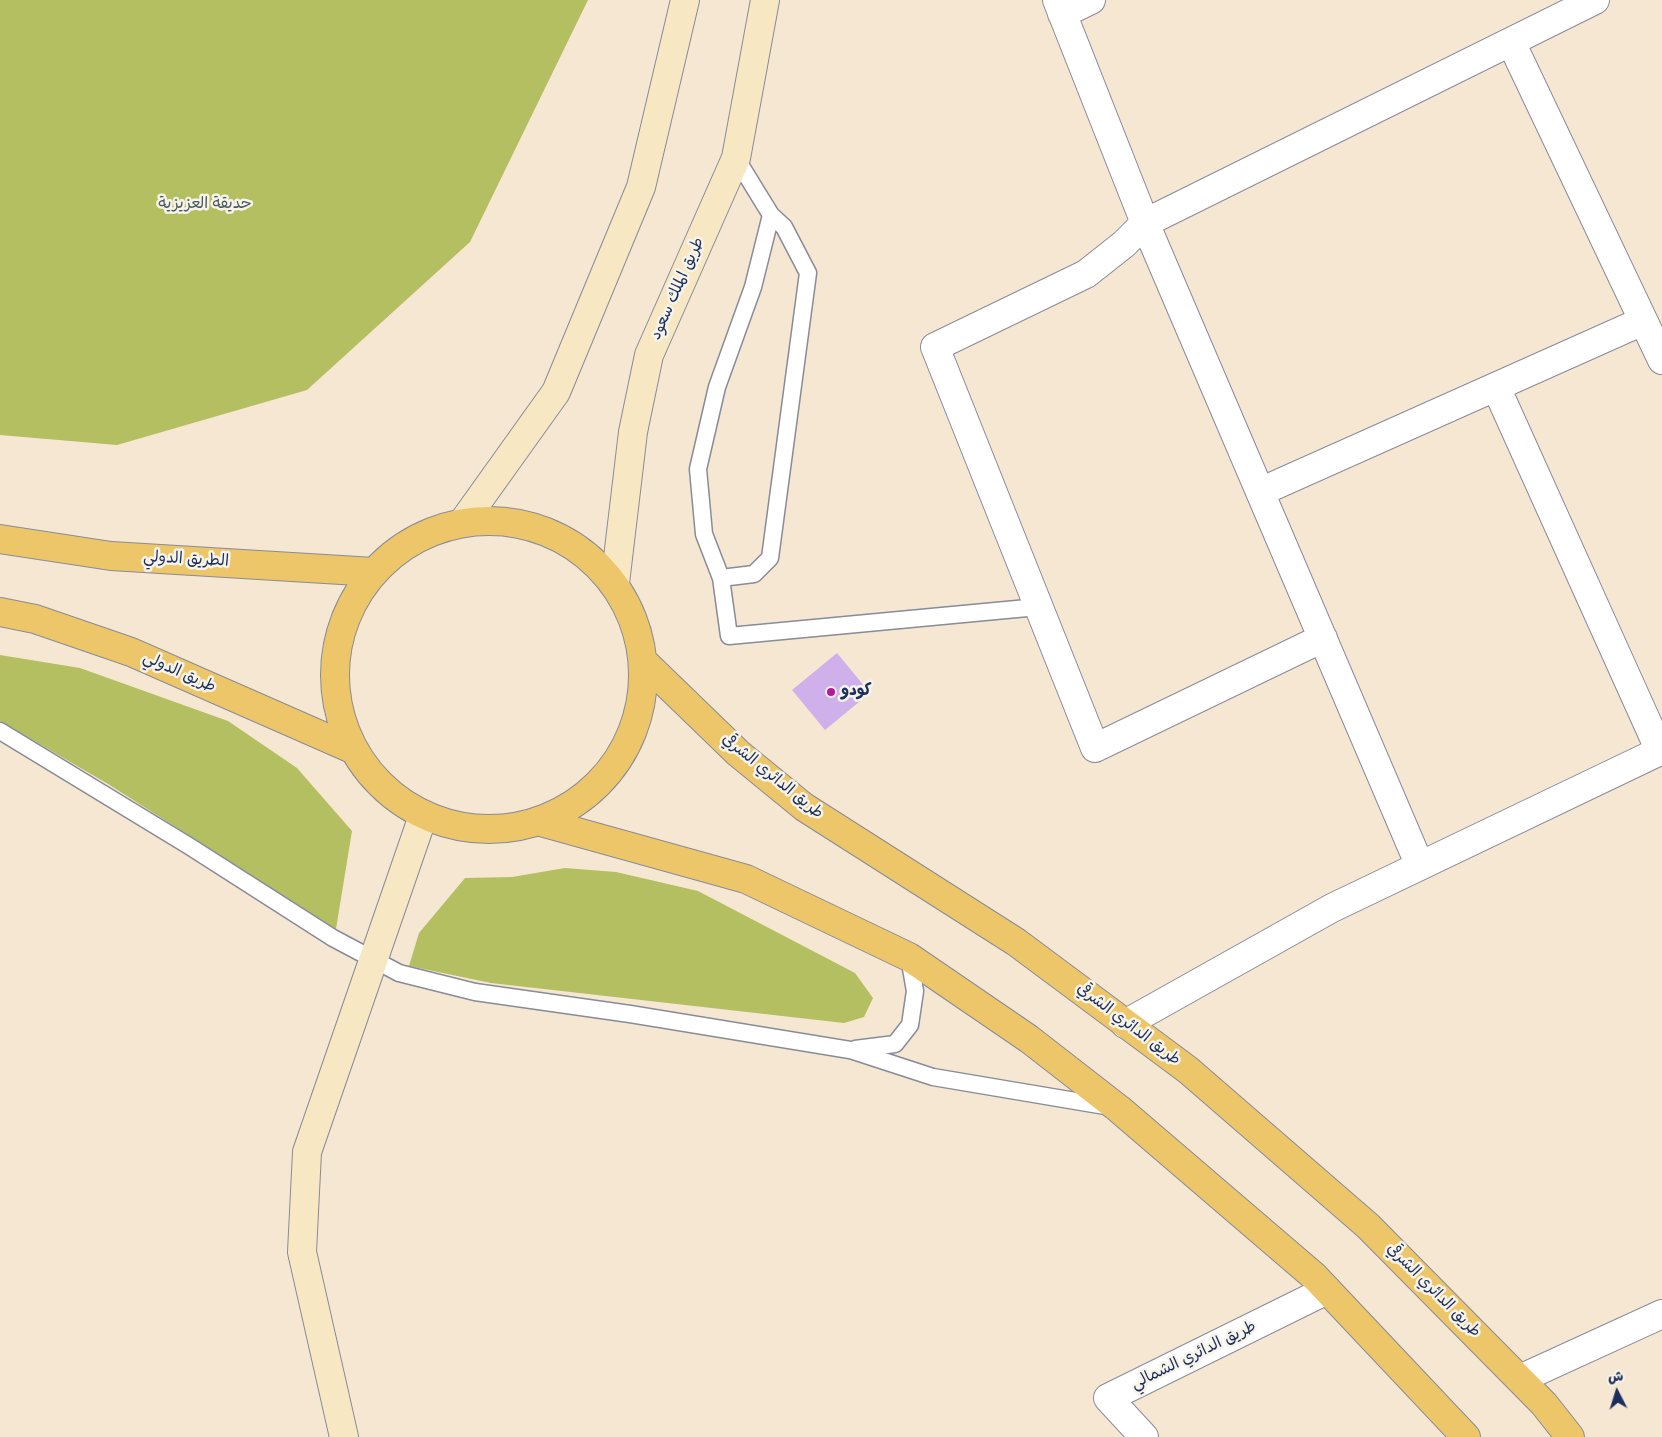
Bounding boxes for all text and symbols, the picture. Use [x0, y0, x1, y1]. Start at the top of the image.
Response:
park label: حديقة العزيزية [158, 195, 252, 215]
street label: طريق الملك سعود [647, 235, 709, 343]
street label: الطريق الدولي [143, 548, 229, 572]
street label: طريق الدولي [140, 648, 218, 698]
place label: كودو [841, 682, 872, 702]
marker: كودو [825, 686, 837, 698]
street label: طريق الدائري الشرقي [717, 730, 827, 824]
street label: طريق الدائري الشرقي [1072, 980, 1184, 1070]
street label: طريق الدائري الشرقي [1382, 1240, 1484, 1342]
street label: طريق الدائري الشمالي [1128, 1317, 1260, 1395]
north arrow [1592, 1367, 1642, 1417]
text: ش [1607, 1367, 1624, 1387]

